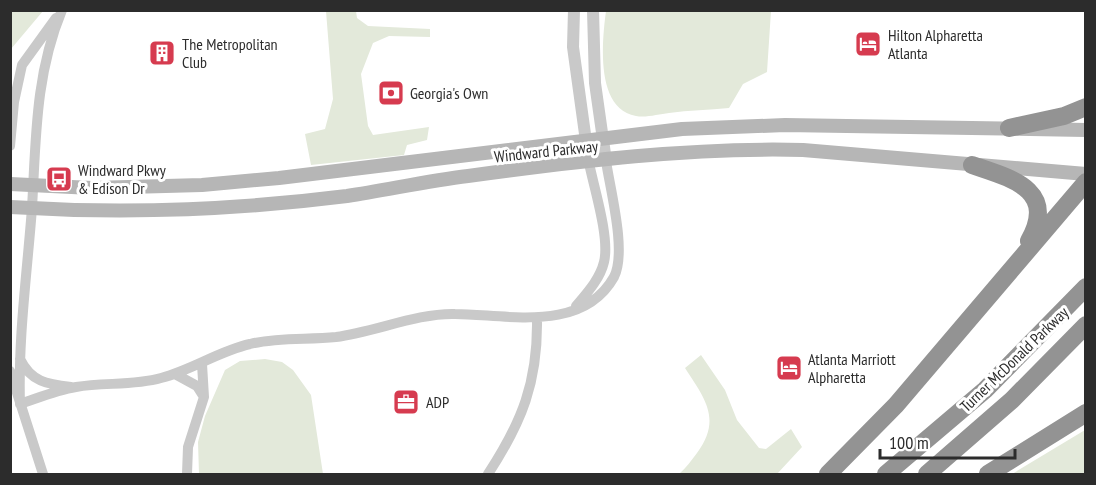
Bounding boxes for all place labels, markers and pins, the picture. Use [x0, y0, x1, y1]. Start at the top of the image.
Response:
place label: Hilton Alpharetta Atlanta [888, 25, 983, 63]
hotel icon: Hilton Alpharetta Atlanta [853, 29, 883, 59]
place label: The Metropolitan Club [182, 34, 278, 72]
building icon: The Metropolitan Club [147, 38, 177, 68]
bank icon: Georgia's Own [376, 78, 406, 108]
place label: Georgia's Own [410, 83, 488, 103]
place label: Windward Pkwy & Edison Dr [78, 160, 166, 198]
bus stop icon: Windward Pkwy & Edison Dr [44, 164, 74, 194]
place label: Atlanta Marriott Alpharetta [808, 349, 896, 387]
hotel icon: Atlanta Marriott Alpharetta [774, 353, 804, 383]
office icon: ADP [391, 387, 421, 417]
place label: ADP [426, 392, 449, 412]

